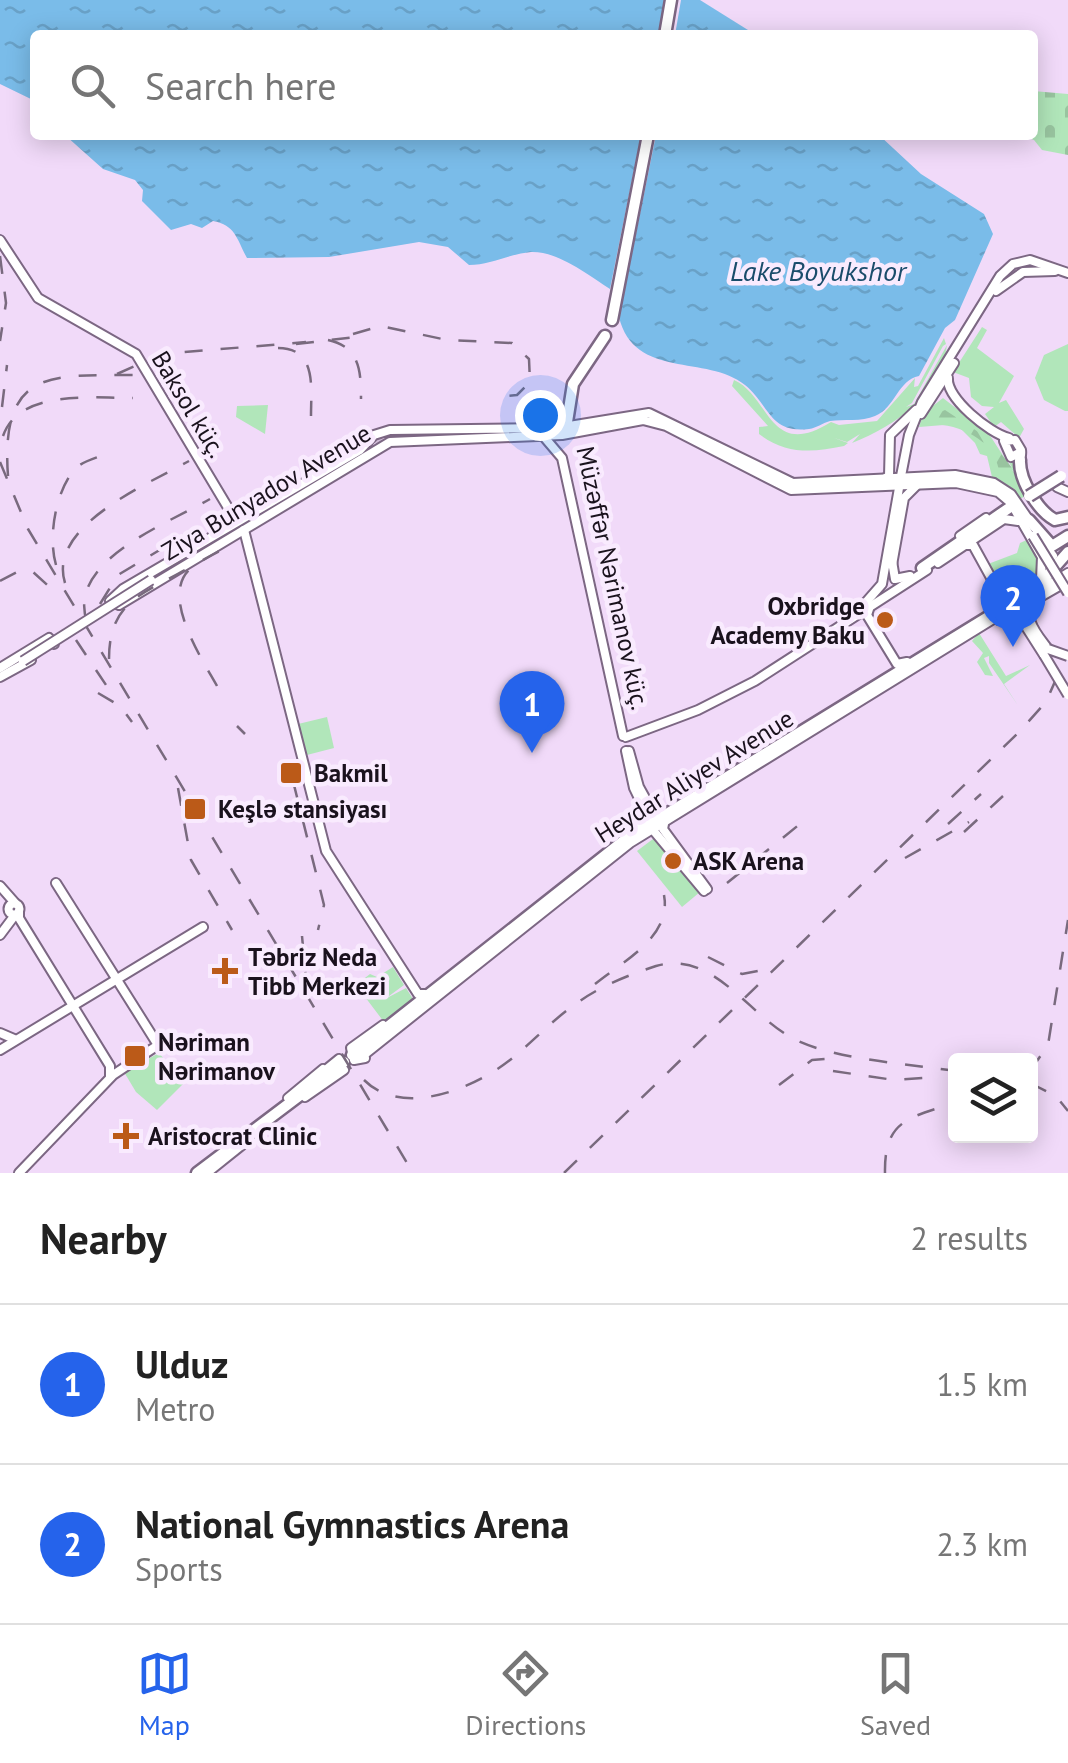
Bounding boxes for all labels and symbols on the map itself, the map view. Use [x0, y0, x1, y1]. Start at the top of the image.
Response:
water label: Lake Boyukshor [730, 252, 908, 289]
street label: Baksol küç. [145, 345, 233, 463]
your location [515, 390, 566, 441]
street label: Ziya Bunyadov Avenue [156, 417, 376, 567]
street label: Müzəffər Nərimanov küç. [569, 443, 657, 713]
pin: 2 [980, 564, 1046, 647]
place label: Oxbridge Academy Baku [711, 590, 865, 651]
marker: Oxbridge Academy Baku [874, 609, 896, 631]
pin: 1 [500, 670, 564, 753]
street label: Heydar Aliyev Avenue [589, 702, 799, 850]
place label: Bakmil [314, 757, 388, 789]
marker: Bakmil [278, 760, 304, 786]
place label: Keşlə stansiyası [218, 793, 387, 825]
marker: Keşlə stansiyası [182, 796, 208, 822]
place label: ASK Arena [693, 845, 804, 877]
marker: ASK Arena [662, 850, 684, 872]
place label: Təbriz Neda Tibb Merkezi [248, 941, 386, 1002]
marker: Təbriz Neda Tibb Merkezi [212, 958, 238, 984]
place label: Nəriman Nərimanov [158, 1026, 276, 1087]
marker: Nəriman Nərimanov [122, 1043, 148, 1069]
place label: Aristocrat Clinic [148, 1120, 317, 1152]
marker: Aristocrat Clinic [113, 1123, 139, 1149]

